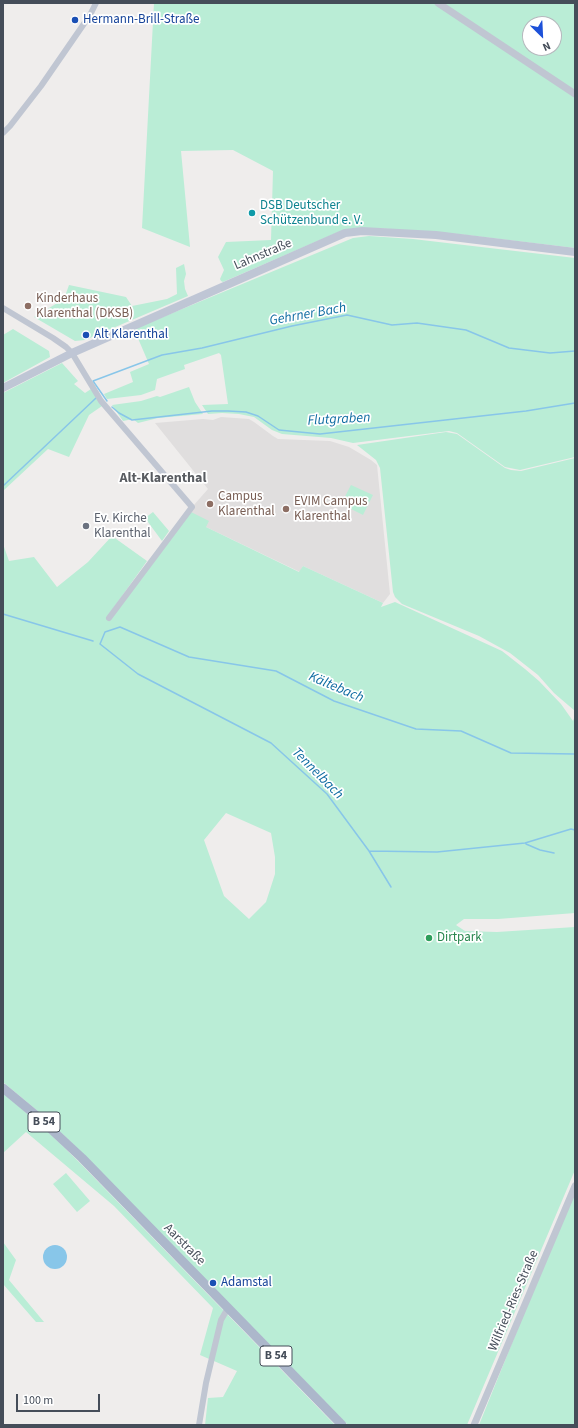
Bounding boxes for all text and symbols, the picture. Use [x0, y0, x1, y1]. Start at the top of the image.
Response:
place label: Hermann-Brill-Straße [83, 12, 200, 28]
marker: Hermann-Brill-Straße [70, 15, 80, 25]
north arrow [522, 16, 562, 56]
text: N [540, 38, 553, 55]
place label: DSB Deutscher Schützenbund e. V. [260, 198, 363, 229]
marker: DSB Deutscher Schützenbund e. V. [247, 208, 257, 218]
street label: Lahnstraße [232, 236, 294, 274]
place label: Kinderhaus Klarenthal (DKSB) [36, 291, 133, 322]
water label: Gehrner Bach [268, 300, 348, 330]
marker: Kinderhaus Klarenthal (DKSB) [23, 301, 33, 311]
place label: Alt Klarenthal [94, 327, 168, 343]
marker: Alt Klarenthal [81, 330, 91, 340]
water label: Flutgraben [307, 410, 371, 430]
district label: Alt-Klarenthal [120, 471, 206, 487]
place label: Campus Klarenthal [218, 489, 275, 520]
place label: EVIM Campus Klarenthal [294, 494, 368, 525]
marker: Campus Klarenthal [205, 499, 215, 509]
marker: EVIM Campus Klarenthal [281, 504, 291, 514]
place label: Ev. Kirche Klarenthal [94, 511, 151, 542]
marker: Ev. Kirche Klarenthal [81, 521, 91, 531]
water label: Kältebach [306, 669, 366, 707]
water label: Tennelbach [288, 745, 346, 803]
place label: Dirtpark [437, 930, 482, 946]
marker: Dirtpark [424, 933, 434, 943]
road number: B 54 [28, 1112, 60, 1132]
street label: Aarstraße [160, 1221, 208, 1269]
street label: Wilfried-Ries-Straße [486, 1248, 542, 1354]
place label: Adamstal [221, 1275, 272, 1291]
marker: Adamstal [208, 1278, 218, 1288]
road number: B 54 [260, 1346, 292, 1366]
scale bar [18, 1386, 102, 1412]
text: 100 m [23, 1392, 53, 1409]

